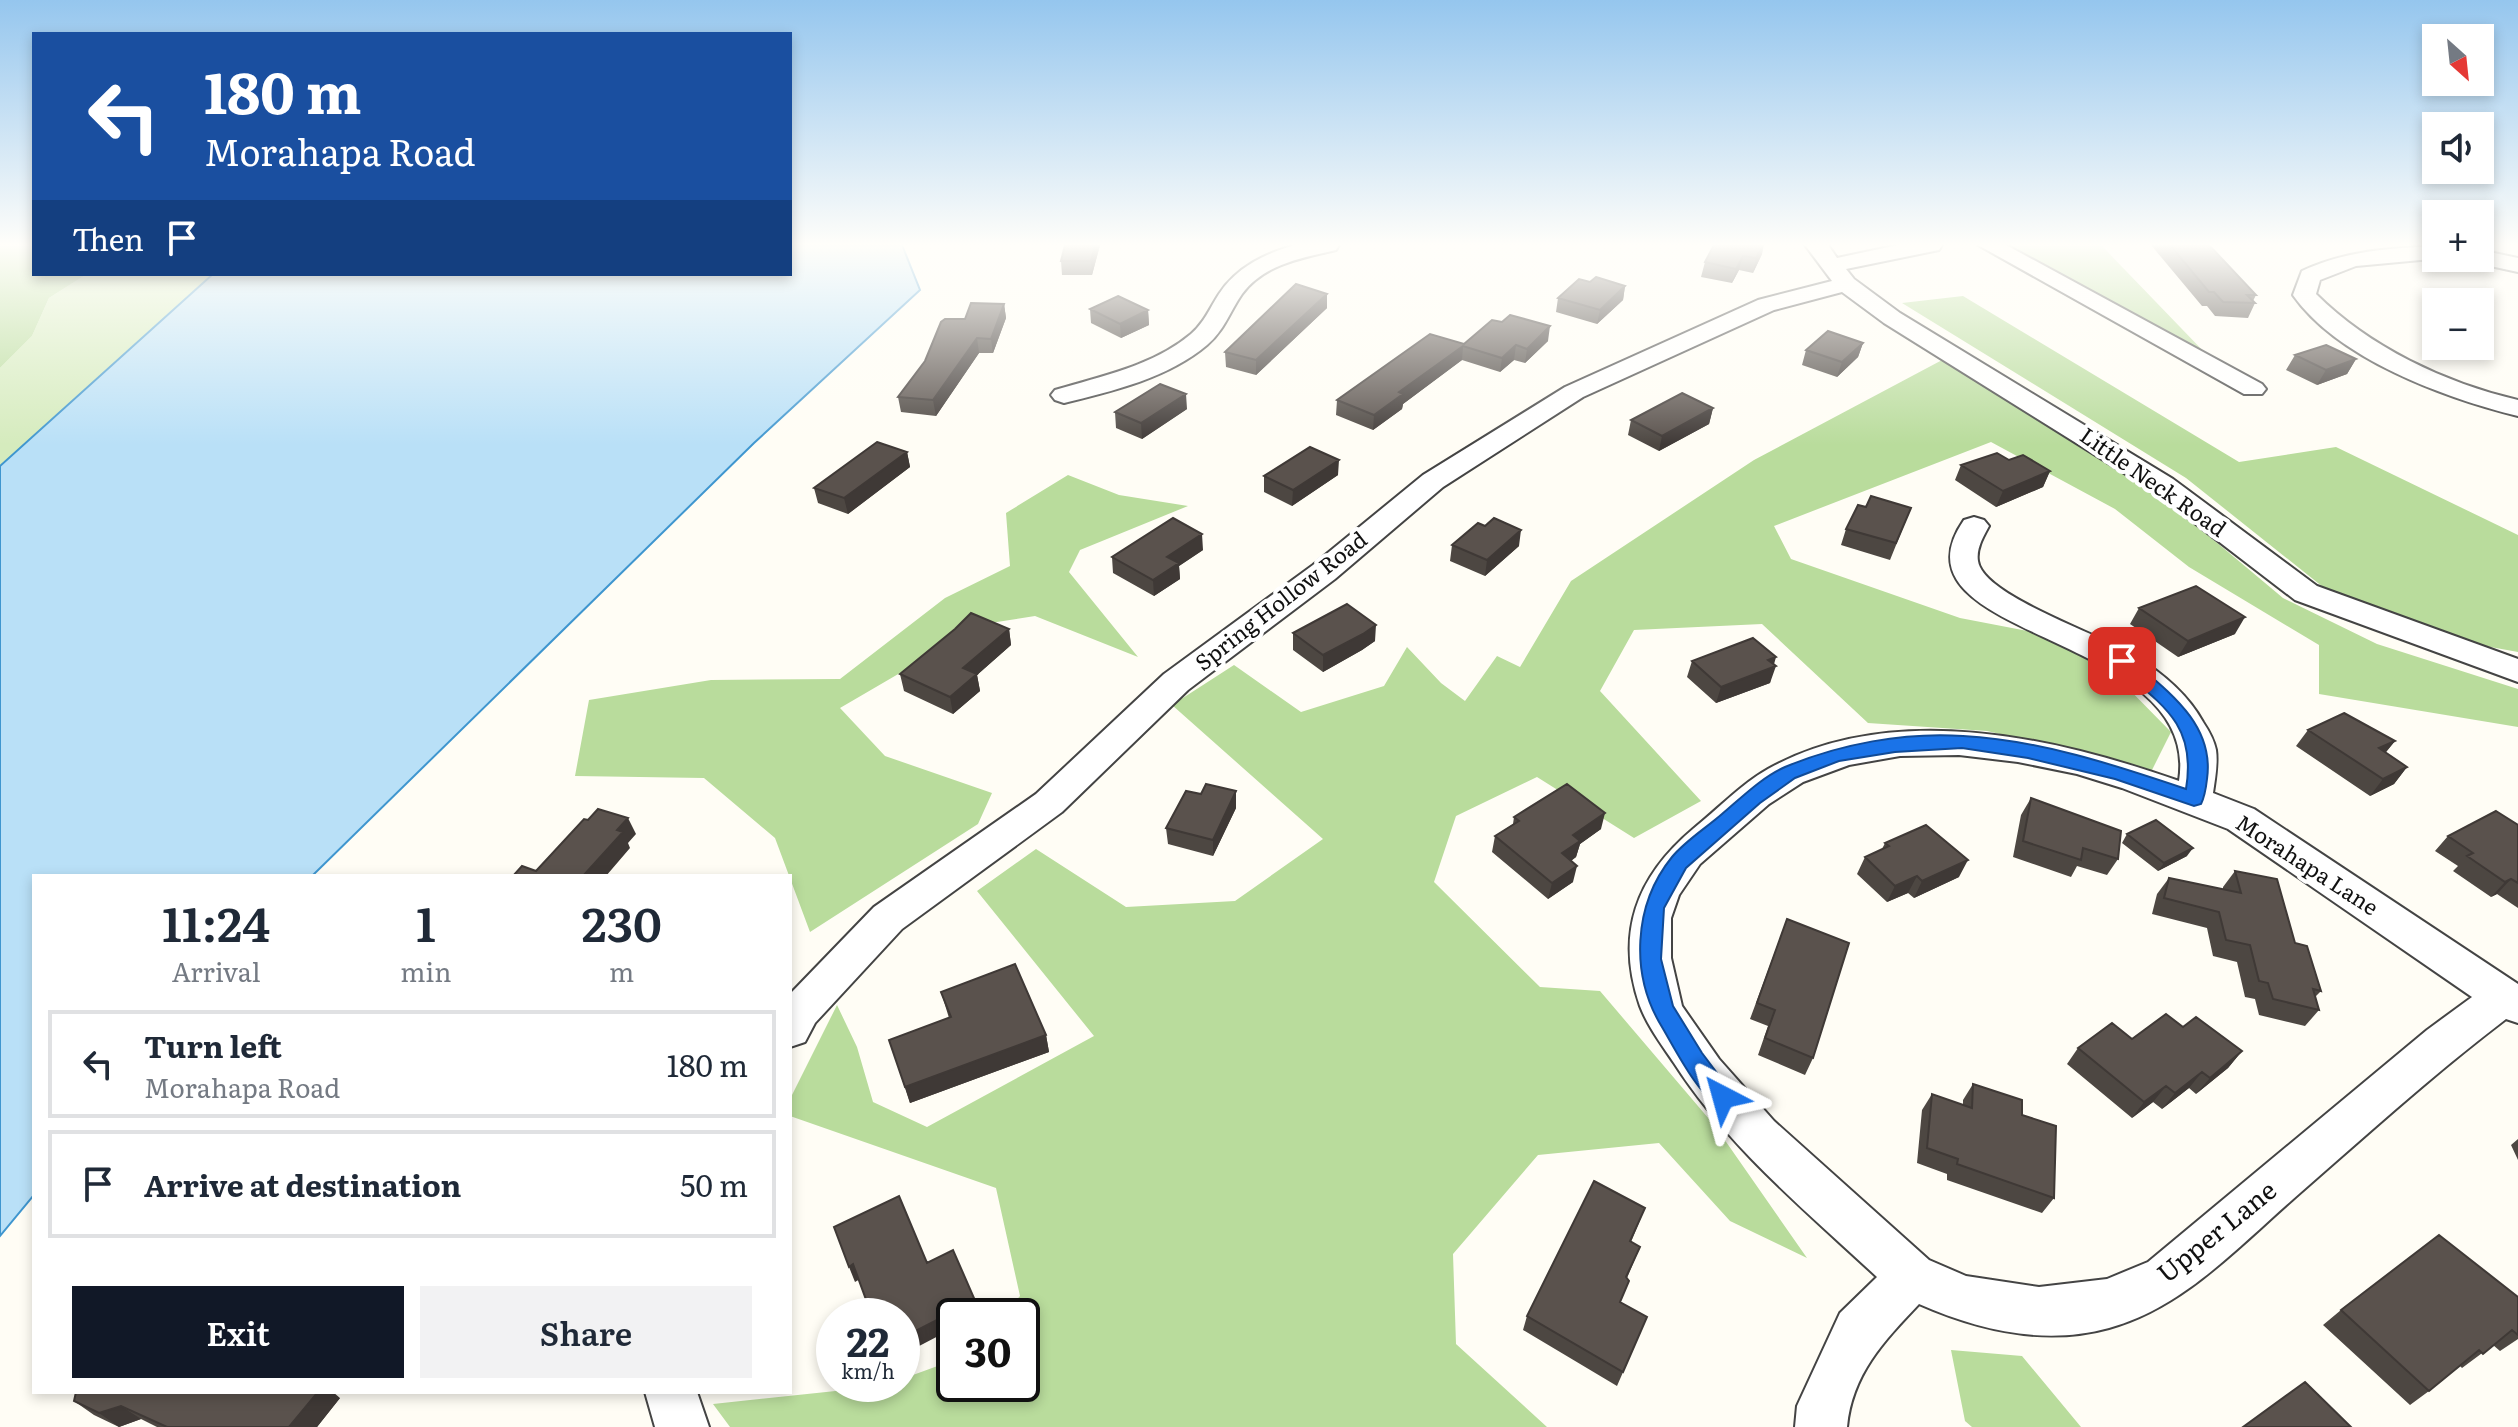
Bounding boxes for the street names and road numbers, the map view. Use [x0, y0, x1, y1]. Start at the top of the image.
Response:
street label: Little Neck Road [2074, 418, 2234, 544]
street label: Spring Hollow Road [1187, 522, 1373, 678]
street label: Morahapa Lane [2230, 805, 2386, 922]
street label: Upper Lane [2147, 1170, 2284, 1291]

